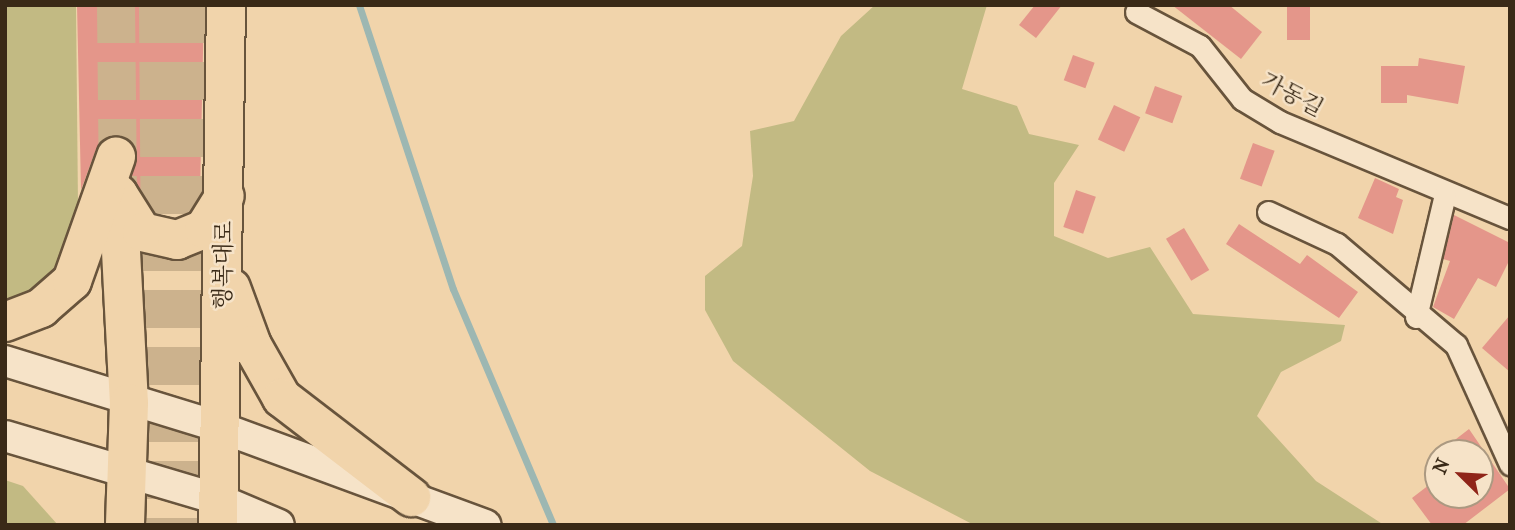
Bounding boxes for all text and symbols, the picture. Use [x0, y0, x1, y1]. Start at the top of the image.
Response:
street label: 가동길 [1256, 67, 1328, 123]
street label: 행복대로 [209, 220, 239, 310]
north arrow [1424, 439, 1494, 509]
text: N [1429, 455, 1455, 477]

